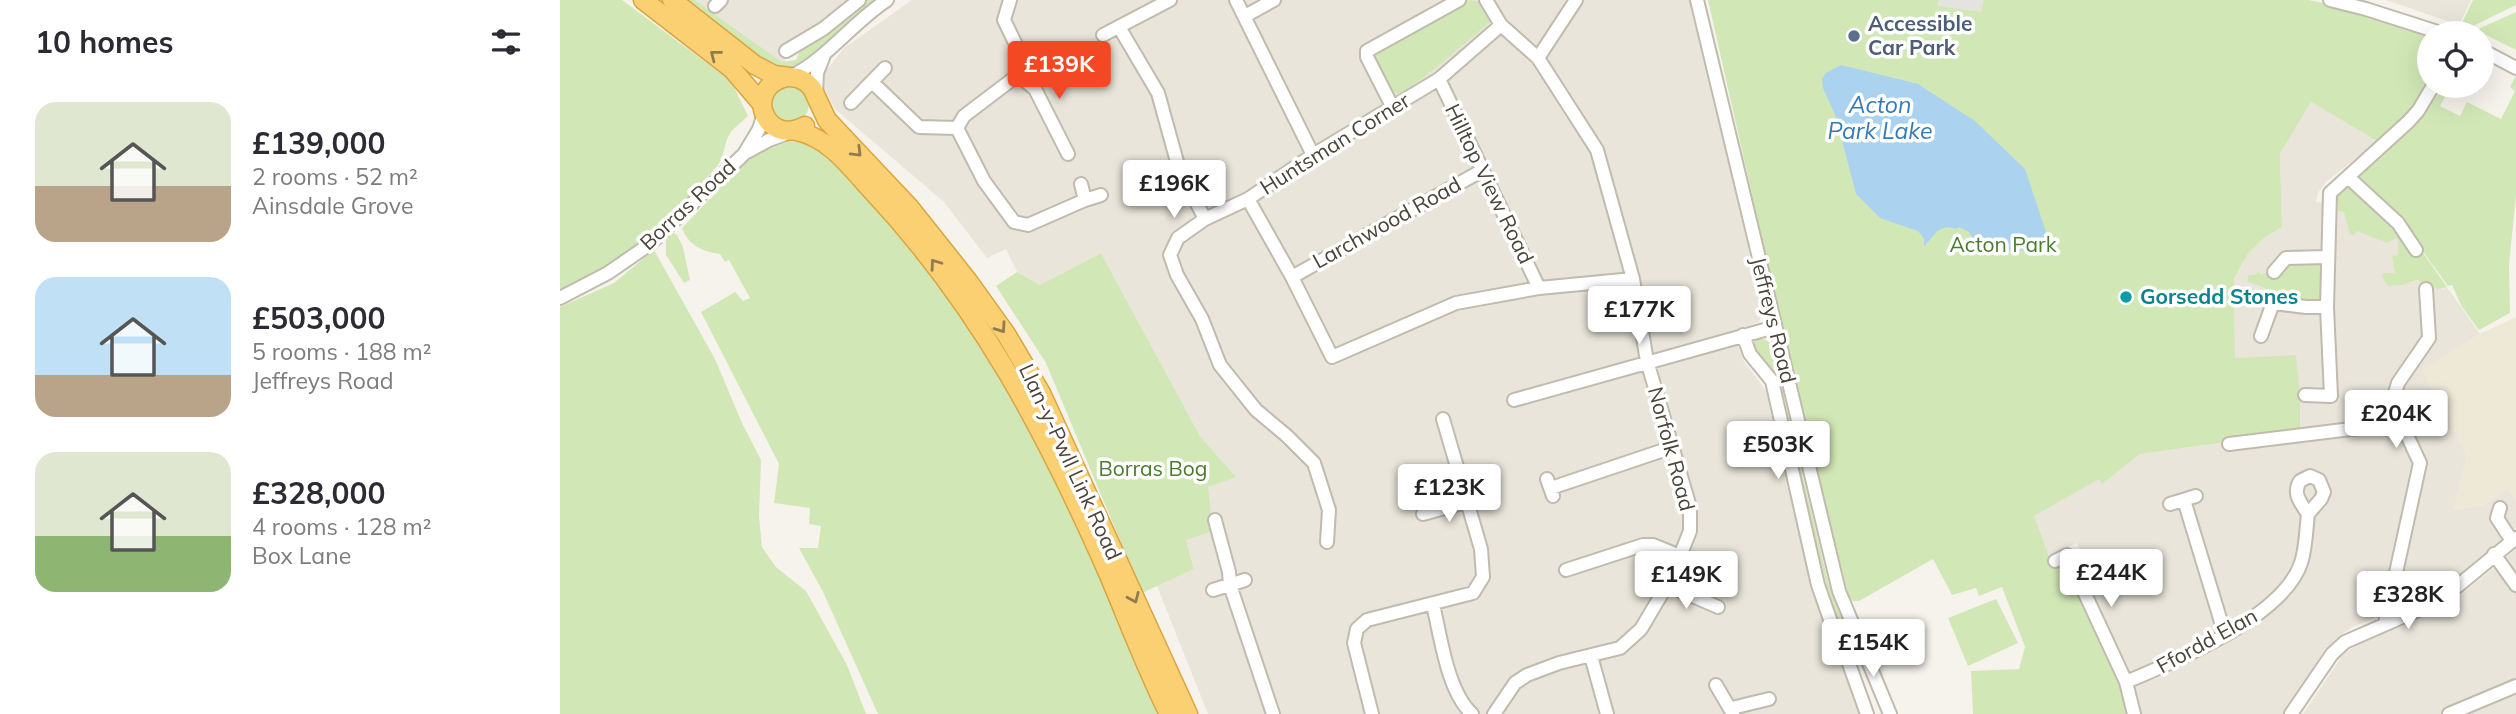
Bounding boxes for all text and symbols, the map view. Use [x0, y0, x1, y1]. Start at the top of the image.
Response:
place label: Accessible Car Park [1868, 10, 1972, 60]
map controls [2417, 21, 2494, 98]
button: locate [2417, 21, 2494, 98]
text: 10 homes [35, 23, 174, 61]
icon: filters [487, 23, 525, 61]
marker: Accessible Car Park [1846, 28, 1862, 44]
pin: £139K [1010, 42, 1108, 101]
text: £139K [1024, 49, 1094, 78]
one-way arrow [710, 51, 723, 63]
street label: Huntsman Corner [1255, 86, 1414, 200]
water label: Acton Park Lake [1828, 90, 1932, 145]
street label: Hilltop View Road [1440, 99, 1540, 268]
text: £139,000 [252, 124, 385, 162]
icon: home [91, 130, 175, 214]
one-way arrow [849, 144, 862, 157]
street label: Borras Road [634, 153, 741, 255]
pin: £196K [1125, 160, 1223, 220]
text: 2 rooms · 52 m² [252, 162, 418, 191]
text: £196K [1139, 168, 1209, 197]
street label: Larchwood Road [1308, 171, 1465, 274]
text: Ainsdale Grove [252, 191, 413, 220]
park label: Acton Park [1950, 231, 2057, 257]
street label: Jeffreys Road [1746, 254, 1802, 386]
one-way arrow [930, 259, 943, 271]
place label: Gorsedd Stones [2140, 283, 2298, 309]
pin: £177K [1590, 286, 1688, 346]
marker: Gorsedd Stones [2118, 289, 2134, 305]
text: £177K [1604, 294, 1674, 323]
text: £503,000 [252, 299, 385, 337]
icon: home [91, 305, 175, 389]
one-way arrow [993, 320, 1005, 333]
text: 5 rooms · 188 m² [252, 337, 432, 366]
street label: Llan-y-Pwll Link Road [1014, 359, 1128, 564]
text: Jeffreys Road [252, 366, 394, 395]
street label: Norfolk Road [1643, 384, 1701, 514]
pin: £204K [2347, 391, 2445, 450]
text: £204K [2361, 398, 2431, 427]
pin: £503K [1729, 421, 1827, 481]
text: £503K [1743, 429, 1813, 458]
park label: Borras Bog [1099, 455, 1207, 481]
pin: £123K [1400, 464, 1498, 524]
text: £123K [1414, 472, 1484, 501]
text: £328,000 [252, 474, 385, 512]
icon: home [91, 480, 175, 564]
text: 4 rooms · 128 m² [252, 512, 432, 541]
text: Box Lane [252, 541, 351, 570]
pin: £244K [2062, 550, 2160, 609]
pin: £149K [1637, 552, 1735, 611]
text: £244K [2076, 557, 2146, 586]
text: £149K [1651, 559, 1721, 588]
pin: £328K [2359, 572, 2457, 631]
text: £328K [2373, 579, 2443, 608]
one-way arrow [1126, 590, 1140, 603]
street label: Ffordd Elan [2152, 602, 2261, 678]
pin: £154K [1824, 620, 1922, 679]
text: £154K [1838, 627, 1908, 656]

